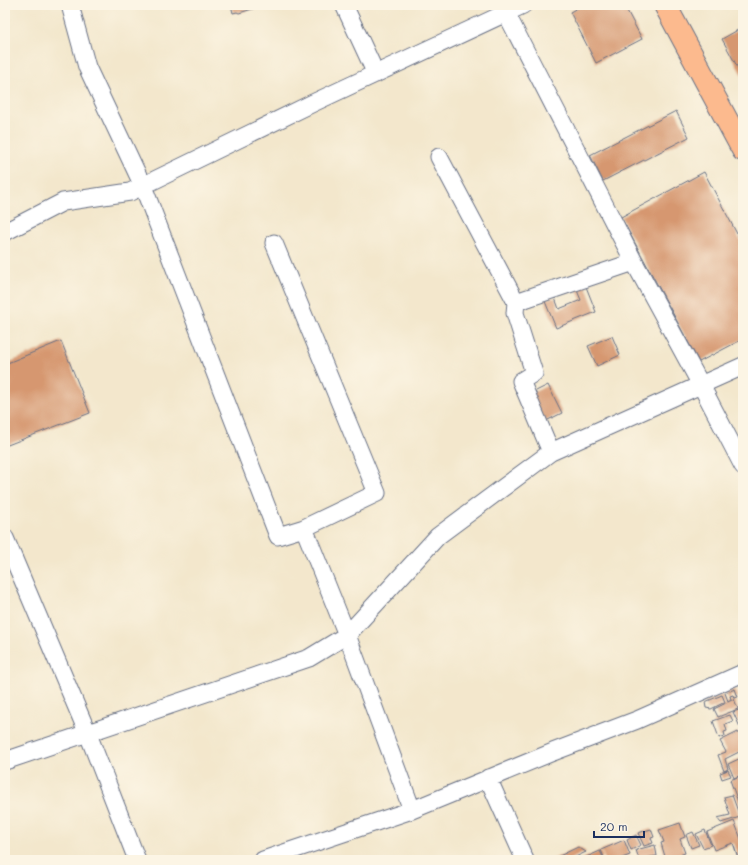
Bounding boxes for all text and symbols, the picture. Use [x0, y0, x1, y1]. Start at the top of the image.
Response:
scale bar [594, 813, 644, 839]
text: 20 m [600, 818, 628, 834]

